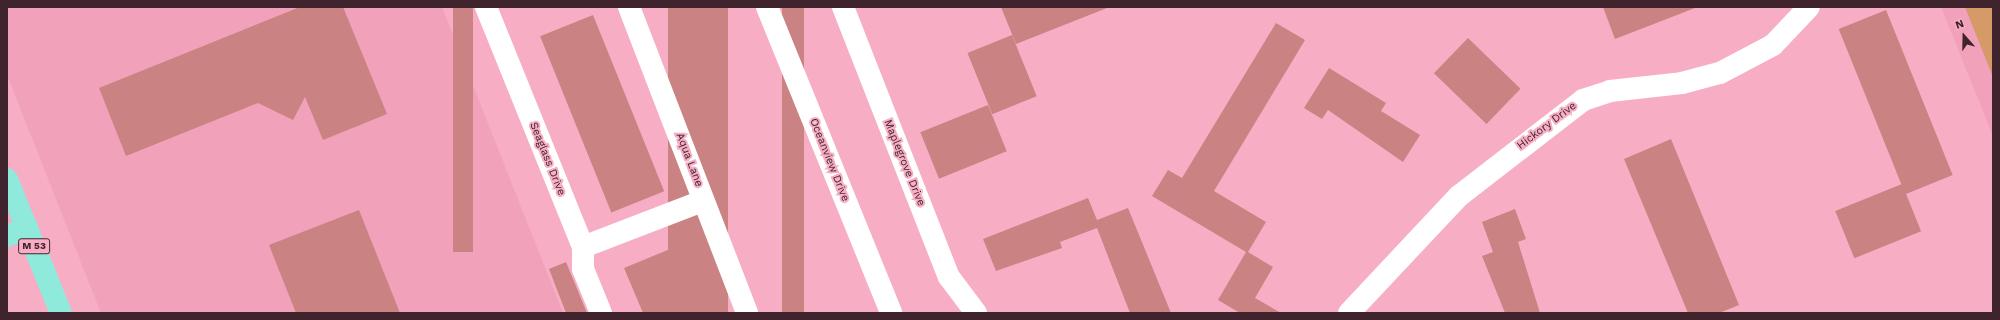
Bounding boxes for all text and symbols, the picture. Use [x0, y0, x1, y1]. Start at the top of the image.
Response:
north arrow [1944, 16, 1984, 56]
text: N [1954, 17, 1966, 32]
street label: Hickory Drive [1515, 99, 1579, 153]
street label: Oceanview Drive [806, 116, 852, 204]
street label: Maplegrove Drive [881, 118, 927, 208]
street label: Seaglass Drive [526, 120, 568, 198]
street label: Aqua Lane [673, 131, 705, 189]
road number: M 53 [18, 238, 50, 254]

